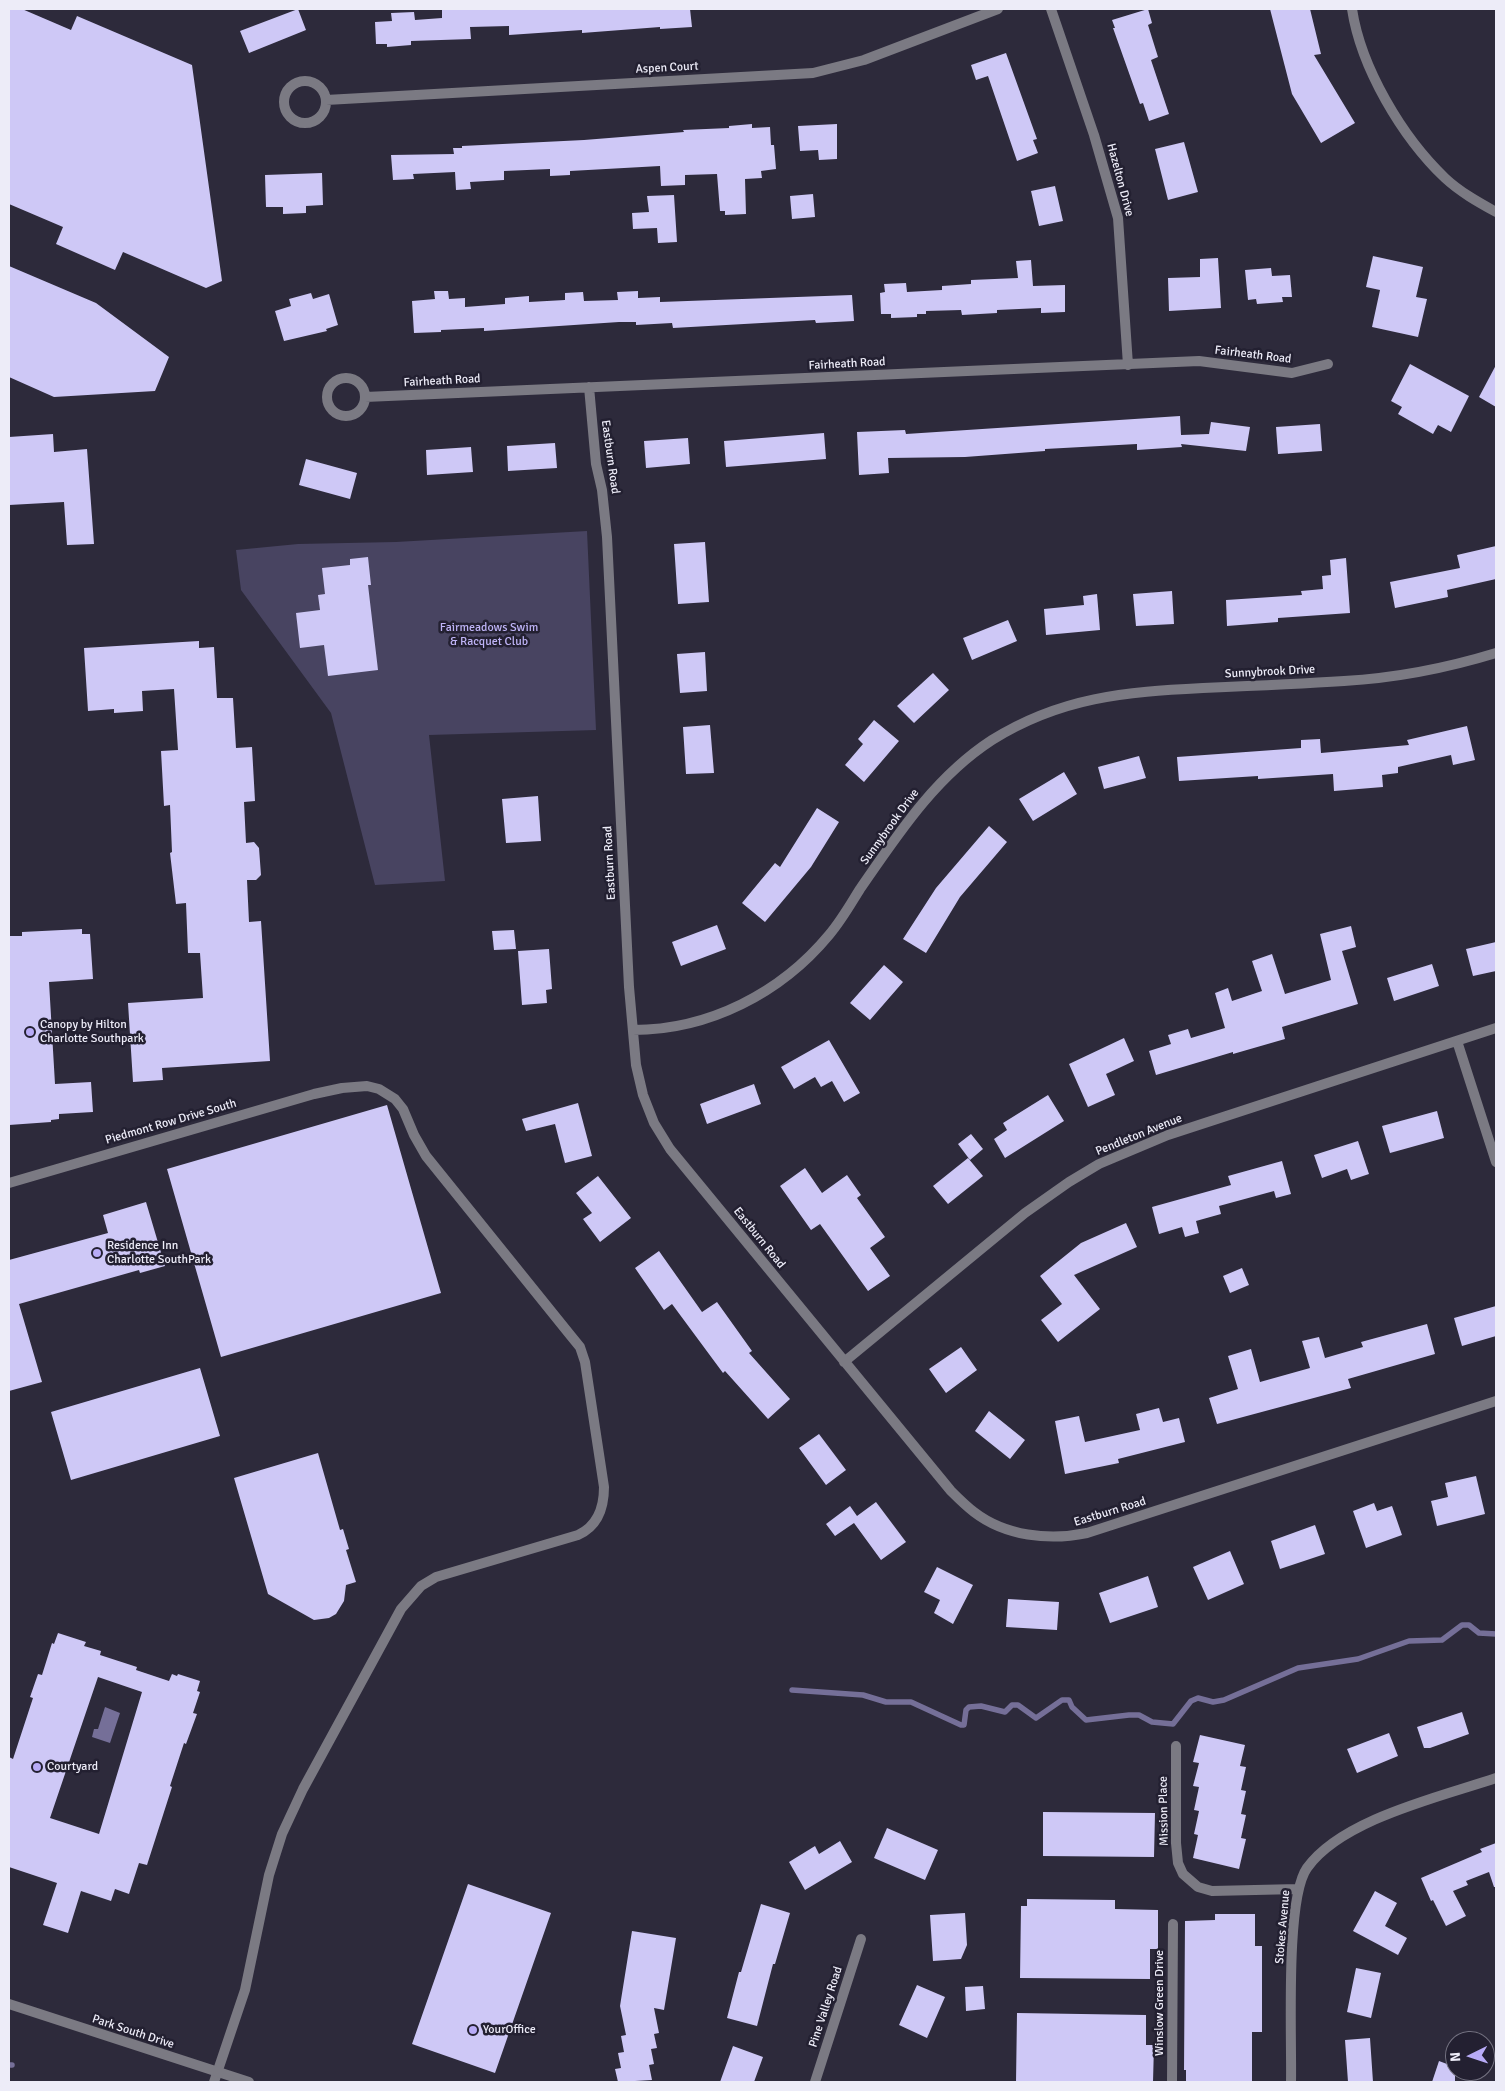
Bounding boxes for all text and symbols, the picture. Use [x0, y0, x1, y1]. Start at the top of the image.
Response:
street label: Aspen Court [635, 59, 699, 77]
street label: Hazelton Drive [1103, 142, 1137, 218]
street label: Fairheath Road [1214, 343, 1292, 367]
street label: Fairheath Road [808, 355, 886, 373]
street label: Fairheath Road [403, 372, 481, 390]
street label: Eastburn Road [598, 419, 622, 495]
park label: Fairmeadows Swim & Racquet Club [440, 621, 538, 649]
street label: Sunnybrook Drive [1225, 662, 1315, 682]
street label: Sunnybrook Drive [858, 786, 922, 868]
street label: Eastburn Road [601, 825, 619, 901]
place label: Canopy by Hilton Charlotte Southpark [40, 1018, 144, 1046]
marker: Canopy by Hilton Charlotte Southpark [24, 1026, 36, 1038]
street label: Piedmont Row Drive South [104, 1096, 238, 1148]
street label: Pendleton Avenue [1094, 1111, 1184, 1159]
street label: Eastburn Road [730, 1205, 788, 1271]
place label: Residence Inn Charlotte SouthPark [107, 1239, 211, 1267]
marker: Residence Inn Charlotte SouthPark [91, 1247, 103, 1259]
street label: Eastburn Road [1072, 1494, 1148, 1530]
place label: Courtyard [47, 1760, 98, 1774]
marker: Courtyard [31, 1761, 43, 1773]
street label: Mission Place [1156, 1776, 1172, 1846]
street label: Stokes Avenue [1273, 1889, 1293, 1965]
street label: Winslow Green Drive [1153, 1950, 1167, 2056]
street label: Pine Valley Road [806, 1965, 846, 2049]
street label: Park South Drive [90, 2012, 176, 2052]
place label: YourOffice [483, 2023, 536, 2037]
marker: YourOffice [467, 2024, 479, 2036]
north arrow [1445, 2031, 1495, 2081]
text: N [1447, 2052, 1464, 2062]

